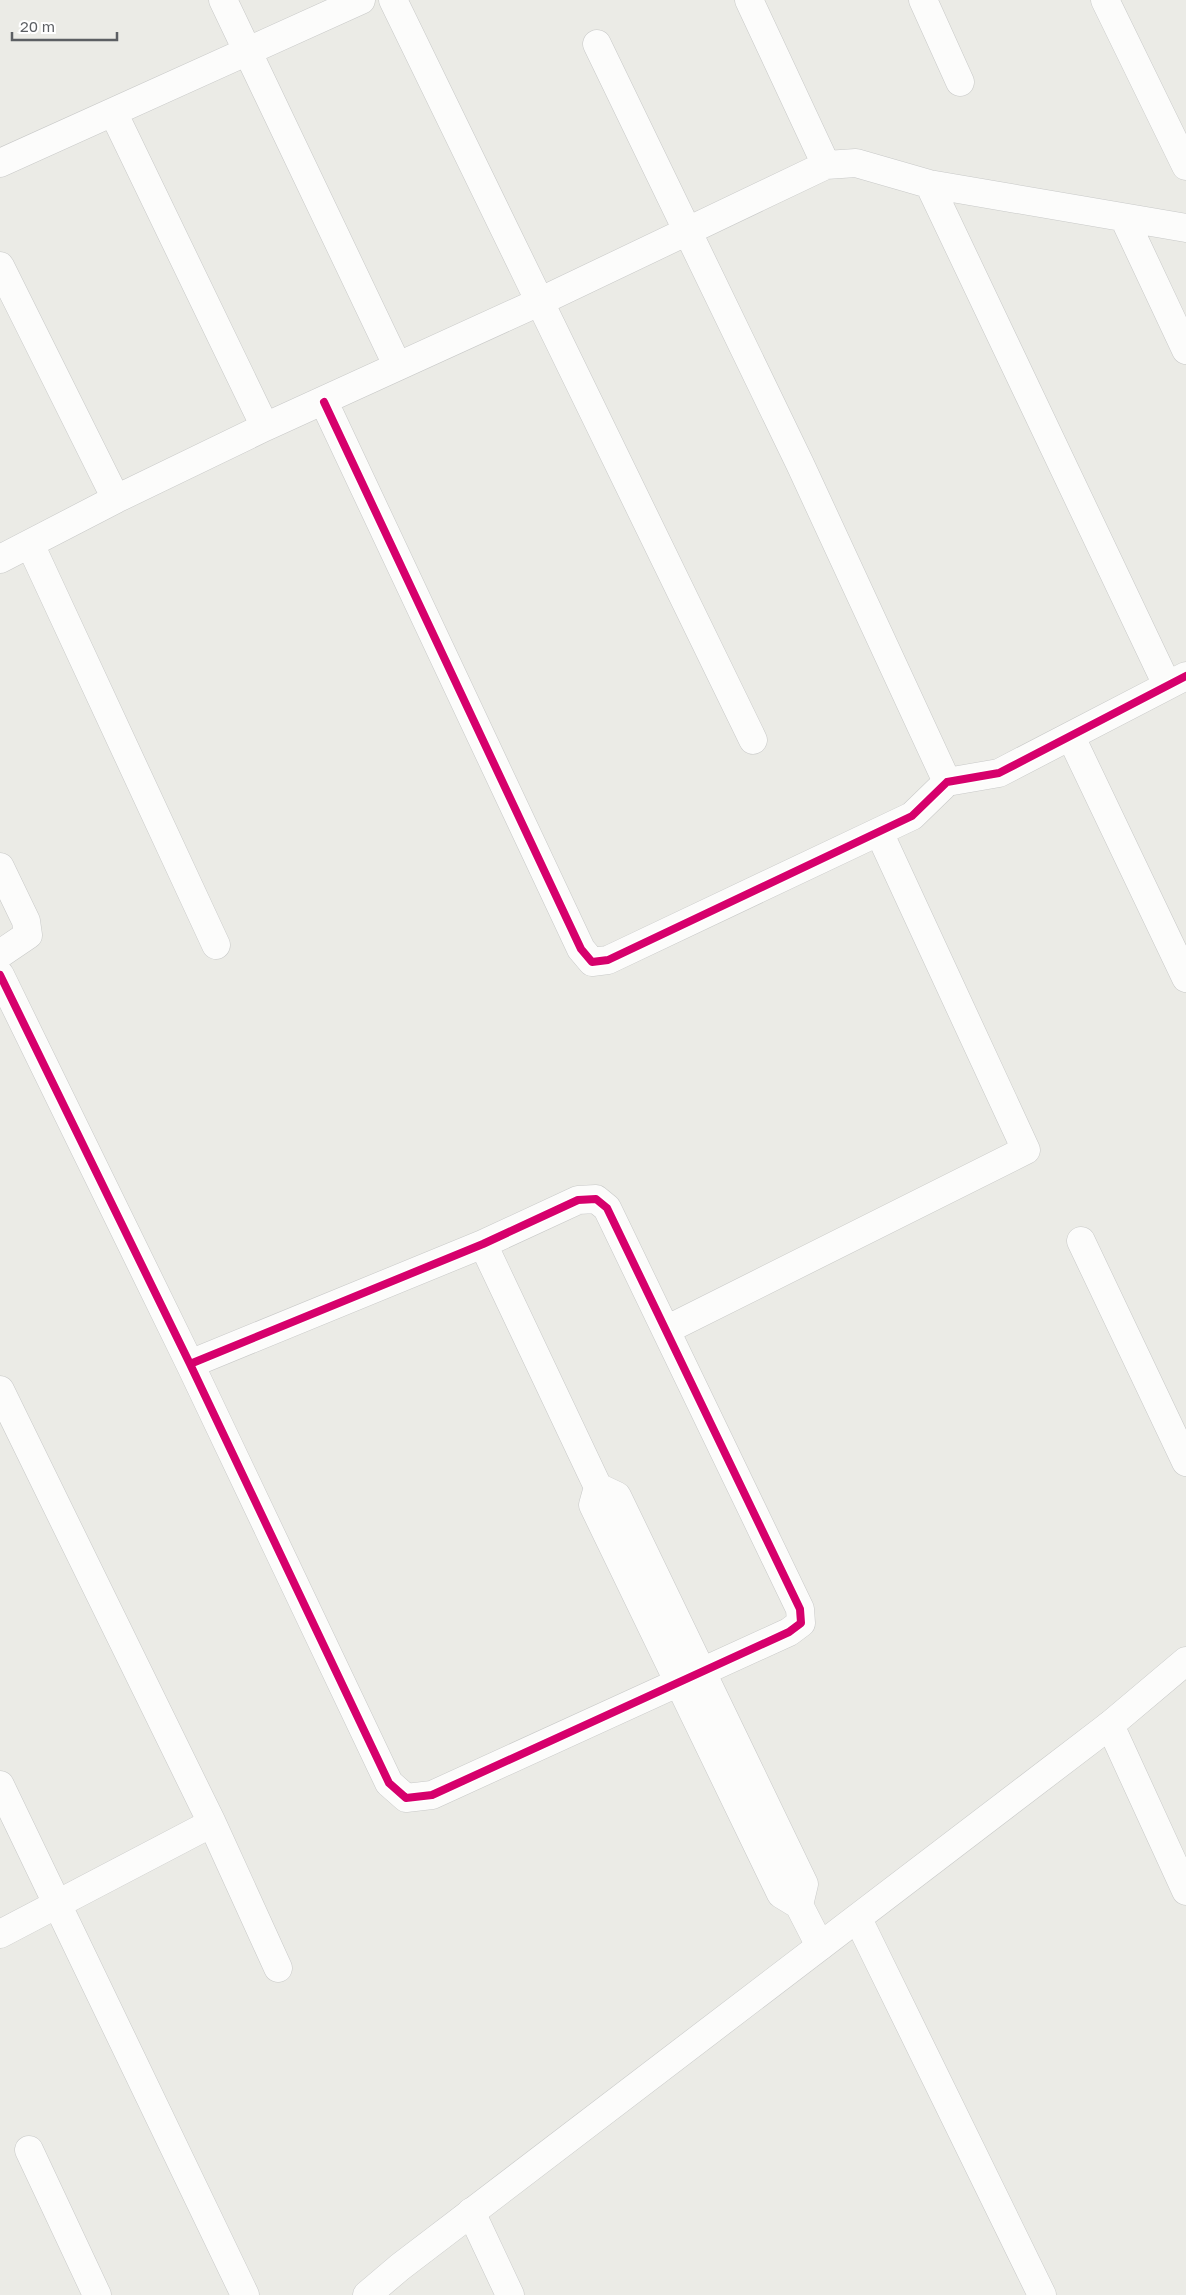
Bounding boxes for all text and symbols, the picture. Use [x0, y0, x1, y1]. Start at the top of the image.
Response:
scale bar [12, 10, 118, 42]
text: 20 m [20, 17, 55, 35]

